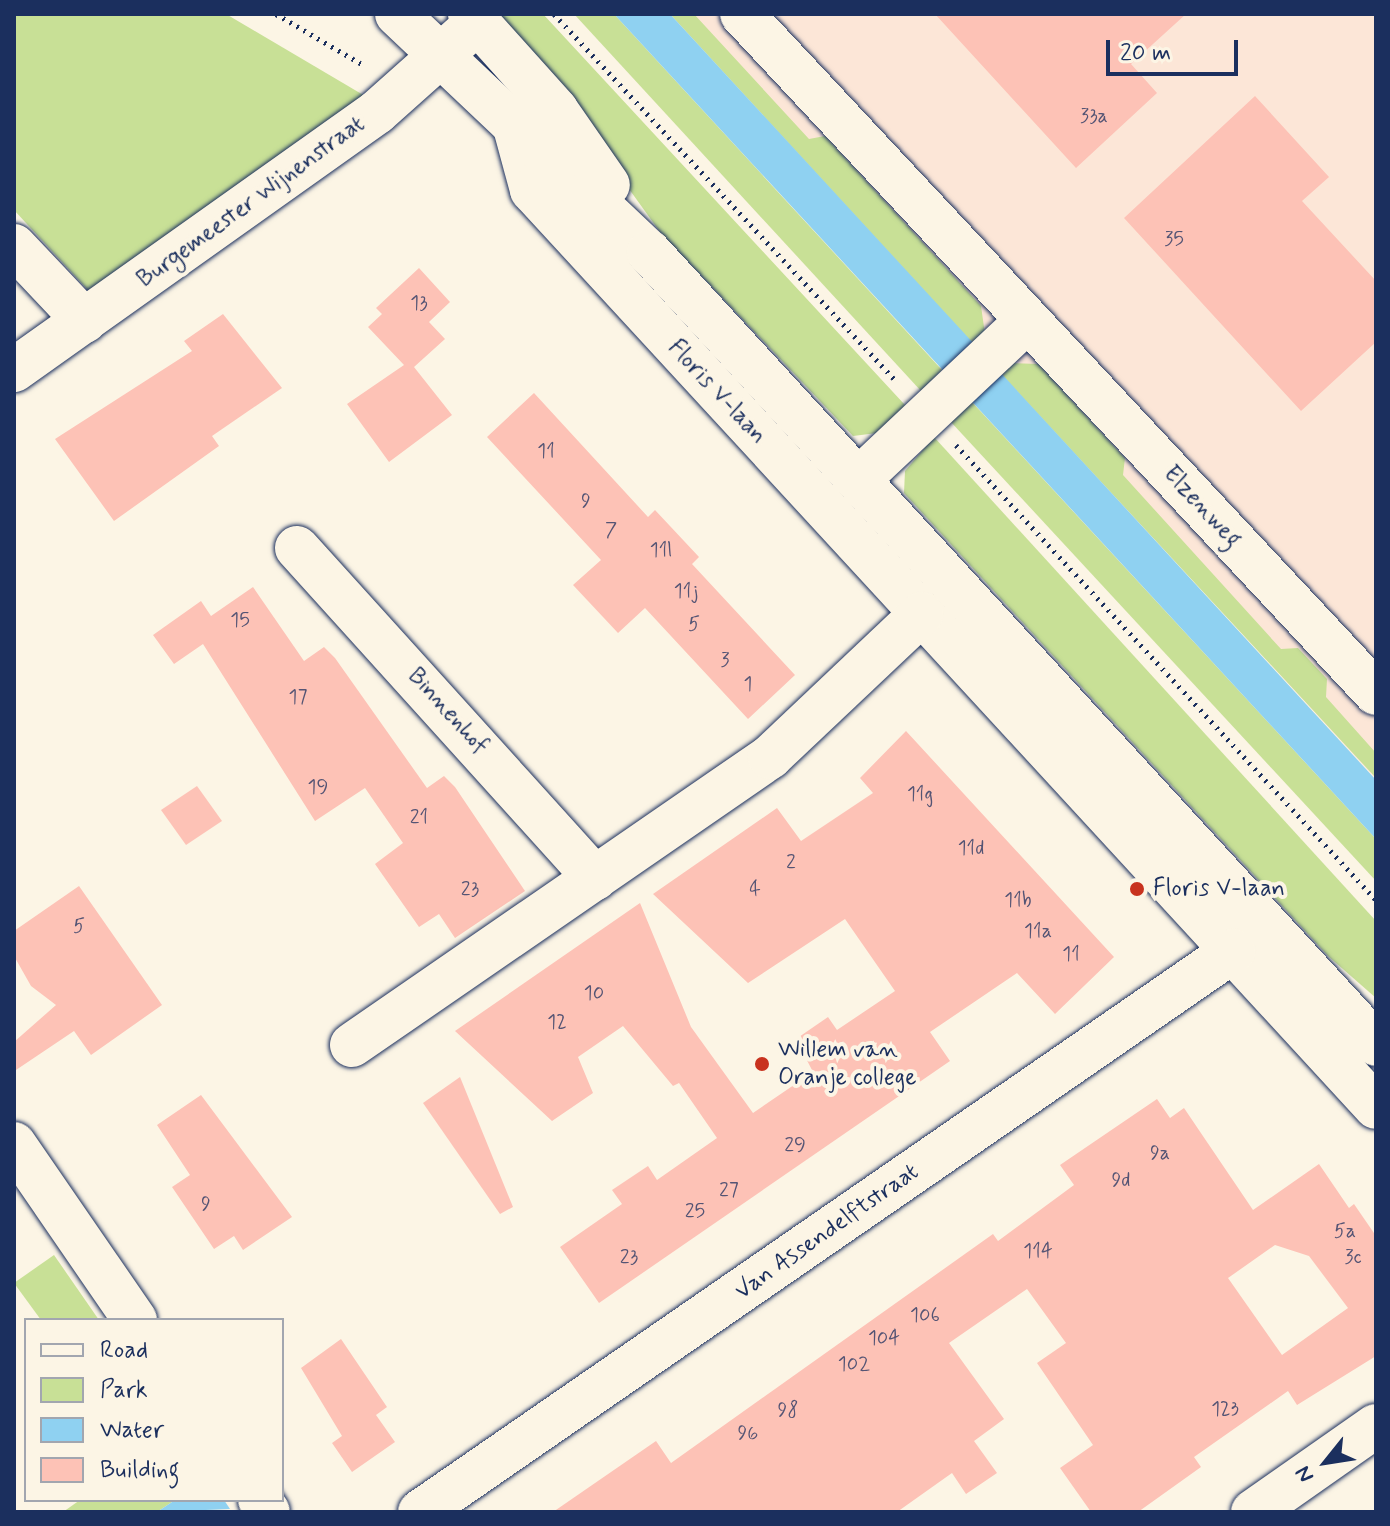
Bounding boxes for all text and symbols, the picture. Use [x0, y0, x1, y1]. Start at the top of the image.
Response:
scale bar [1110, 24, 1242, 74]
text: 20 m [1120, 38, 1171, 69]
house number: 33a [1080, 104, 1108, 128]
street label: Burgemeester Wijnenstraat [128, 107, 374, 297]
house number: 35 [1164, 227, 1184, 251]
house number: 13 [410, 291, 428, 315]
street label: Floris V-laan [661, 334, 773, 450]
house number: 11 [537, 439, 555, 463]
street label: Elzenweg [1157, 460, 1247, 554]
house number: 9 [581, 489, 591, 513]
house number: 7 [605, 518, 617, 542]
house number: 11l [650, 538, 672, 562]
house number: 11j [674, 579, 698, 603]
house number: 15 [230, 608, 250, 632]
house number: 5 [688, 612, 700, 636]
house number: 3 [720, 648, 730, 672]
street label: Binnenhof [401, 662, 495, 760]
house number: 1 [744, 672, 752, 696]
house number: 17 [289, 685, 307, 709]
house number: 19 [308, 775, 328, 799]
house number: 11g [907, 782, 933, 806]
house number: 21 [410, 805, 428, 829]
house number: 11d [958, 836, 984, 860]
house number: 2 [786, 850, 796, 874]
place label: Floris V-laan [1153, 875, 1285, 903]
house number: 23 [461, 877, 479, 901]
house number: 4 [749, 877, 761, 901]
marker: Floris V-laan [1128, 880, 1146, 898]
house number: 11b [1004, 888, 1032, 912]
house number: 5 [73, 914, 85, 938]
house number: 11a [1024, 919, 1052, 943]
house number: 11 [1062, 942, 1080, 966]
house number: 10 [584, 981, 604, 1005]
house number: 12 [547, 1010, 567, 1034]
place label: Willem van Oranje college [778, 1036, 917, 1092]
marker: Willem van Oranje college [753, 1055, 771, 1073]
house number: 29 [784, 1133, 806, 1157]
house number: 9a [1150, 1141, 1170, 1165]
street label: Van Assendelftstraat [727, 1156, 927, 1308]
house number: 9d [1112, 1168, 1130, 1192]
house number: 27 [719, 1178, 739, 1202]
house number: 9 [201, 1192, 211, 1216]
house number: 25 [685, 1199, 705, 1223]
house number: 5a [1334, 1219, 1356, 1243]
house number: 114 [1023, 1239, 1053, 1263]
house number: 23 [620, 1245, 638, 1269]
house number: 3c [1344, 1245, 1362, 1269]
house number: 106 [910, 1303, 940, 1327]
legend [24, 1318, 284, 1502]
house number: 104 [868, 1326, 900, 1350]
text: Road [100, 1335, 148, 1366]
house number: 102 [838, 1352, 870, 1376]
text: Park [100, 1375, 148, 1406]
house number: 123 [1211, 1397, 1239, 1421]
house number: 98 [778, 1398, 798, 1422]
text: Water [100, 1415, 164, 1446]
house number: 96 [738, 1421, 758, 1445]
north arrow [1286, 1422, 1366, 1502]
text: Building [100, 1455, 180, 1486]
text: N [1289, 1461, 1321, 1487]

